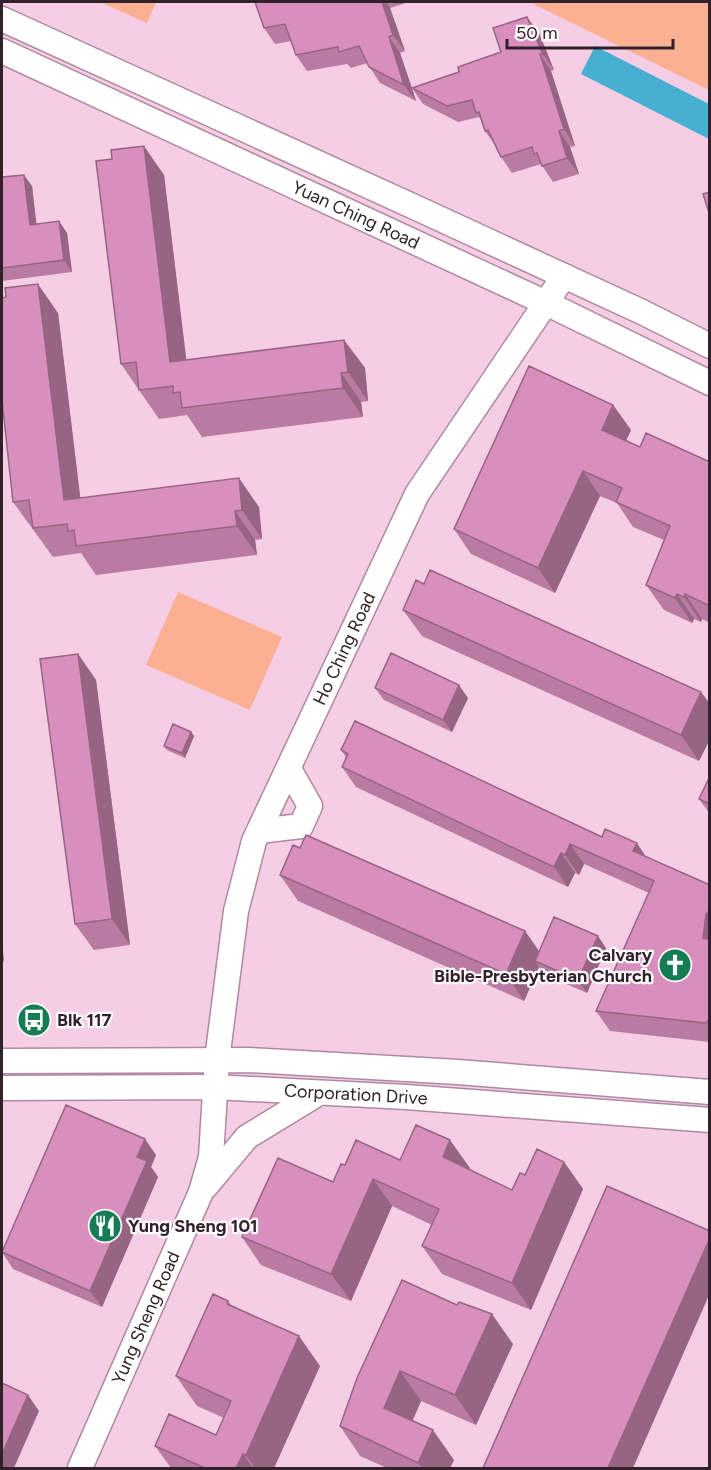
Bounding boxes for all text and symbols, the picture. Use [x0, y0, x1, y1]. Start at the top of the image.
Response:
scale bar [507, 12, 674, 50]
text: 50 m [516, 22, 558, 44]
street label: Yuan Ching Road [289, 176, 423, 254]
street label: Ho Ching Road [308, 589, 380, 709]
place label: Calvary Bible-Presbyterian Church [434, 944, 653, 987]
church icon: Calvary Bible-Presbyterian Church [657, 947, 693, 983]
bus stop icon: Blk 117 [16, 1002, 52, 1038]
place label: Blk 117 [57, 1009, 112, 1031]
street label: Corporation Drive [284, 1080, 428, 1110]
restaurant icon: Yung Sheng 101 [87, 1208, 123, 1244]
place label: Yung Sheng 101 [128, 1215, 258, 1237]
street label: Yung Sheng Road [107, 1248, 185, 1388]

